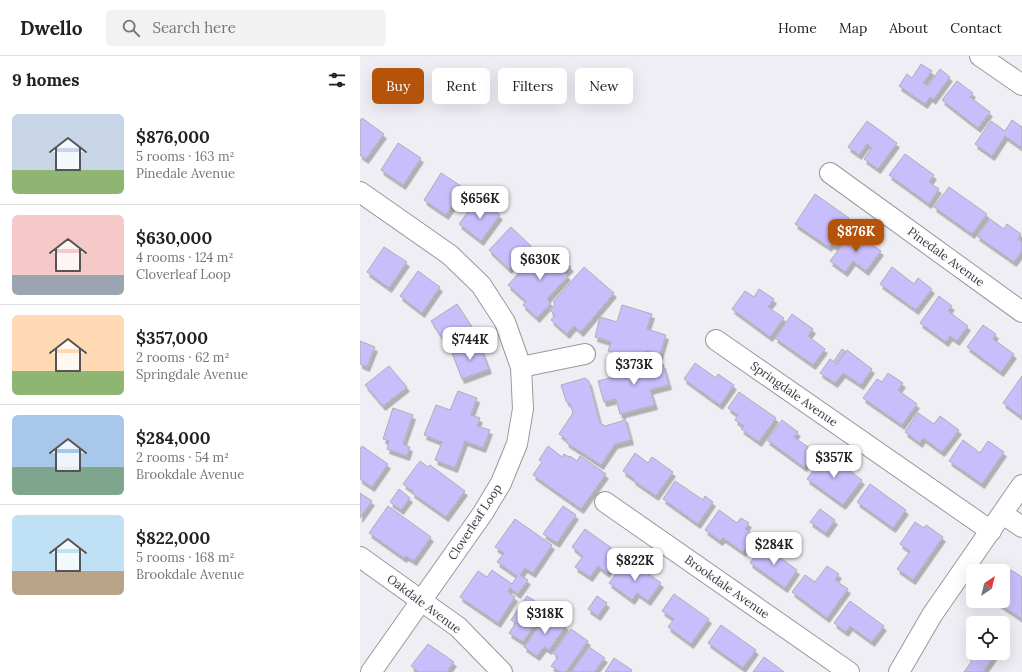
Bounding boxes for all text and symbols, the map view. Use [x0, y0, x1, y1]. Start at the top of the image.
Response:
search box [106, 10, 386, 46]
text: Dwello [20, 16, 82, 40]
icon: search [120, 17, 142, 39]
text: Search here [152, 18, 236, 37]
text: Home [778, 19, 817, 37]
text: Map [839, 19, 867, 37]
text: About [889, 19, 928, 37]
text: Contact [950, 19, 1002, 37]
chip: Buy [372, 68, 424, 104]
chip: Rent [432, 68, 490, 104]
chip: Filters [498, 68, 567, 104]
chip: New [575, 68, 633, 104]
text: 9 homes [12, 69, 79, 91]
icon: filters [326, 69, 348, 91]
text: $876,000 [136, 126, 210, 148]
icon: home [44, 130, 92, 178]
text: 5 rooms · 163 m² [136, 148, 235, 165]
text: Pinedale Avenue [136, 165, 235, 182]
pin: $656K [452, 186, 508, 220]
text: $656K [461, 190, 499, 207]
pin: $876K [828, 219, 884, 253]
text: $876K [837, 223, 875, 240]
street label: Pinedale Avenue [905, 224, 988, 290]
text: $630,000 [136, 227, 212, 249]
icon: home [44, 231, 92, 279]
pin: $630K [512, 247, 568, 281]
text: 4 rooms · 124 m² [136, 249, 233, 266]
text: $630K [520, 251, 560, 268]
text: Cloverleaf Loop [136, 266, 231, 283]
text: $357,000 [136, 327, 208, 349]
pin: $744K [442, 327, 498, 361]
icon: home [44, 331, 92, 379]
text: $744K [451, 331, 489, 348]
text: 2 rooms · 62 m² [136, 349, 229, 366]
pin: $373K [606, 352, 662, 386]
text: $373K [615, 356, 653, 373]
street label: Springdale Avenue [748, 358, 841, 430]
text: Springdale Avenue [136, 366, 248, 383]
text: $284,000 [136, 427, 211, 449]
icon: home [44, 431, 92, 479]
pin: $357K [806, 445, 862, 479]
text: 2 rooms · 54 m² [136, 449, 229, 466]
text: $357K [815, 449, 853, 466]
text: Brookdale Avenue [136, 466, 244, 483]
street label: Cloverleaf Loop [444, 481, 505, 563]
text: $822,000 [136, 527, 210, 549]
icon: home [44, 531, 92, 579]
pin: $284K [746, 532, 802, 566]
text: $284K [755, 536, 793, 553]
pin: $822K [607, 548, 663, 582]
text: 5 rooms · 168 m² [136, 549, 235, 566]
text: $822K [616, 552, 654, 569]
street label: Brookdale Avenue [682, 552, 773, 622]
north arrow [966, 564, 1010, 608]
map controls [966, 564, 1010, 660]
text: Brookdale Avenue [136, 566, 244, 583]
street label: Oakdale Avenue [384, 571, 465, 637]
pin: $318K [517, 601, 573, 635]
text: $318K [527, 605, 563, 622]
button: locate [966, 616, 1010, 660]

